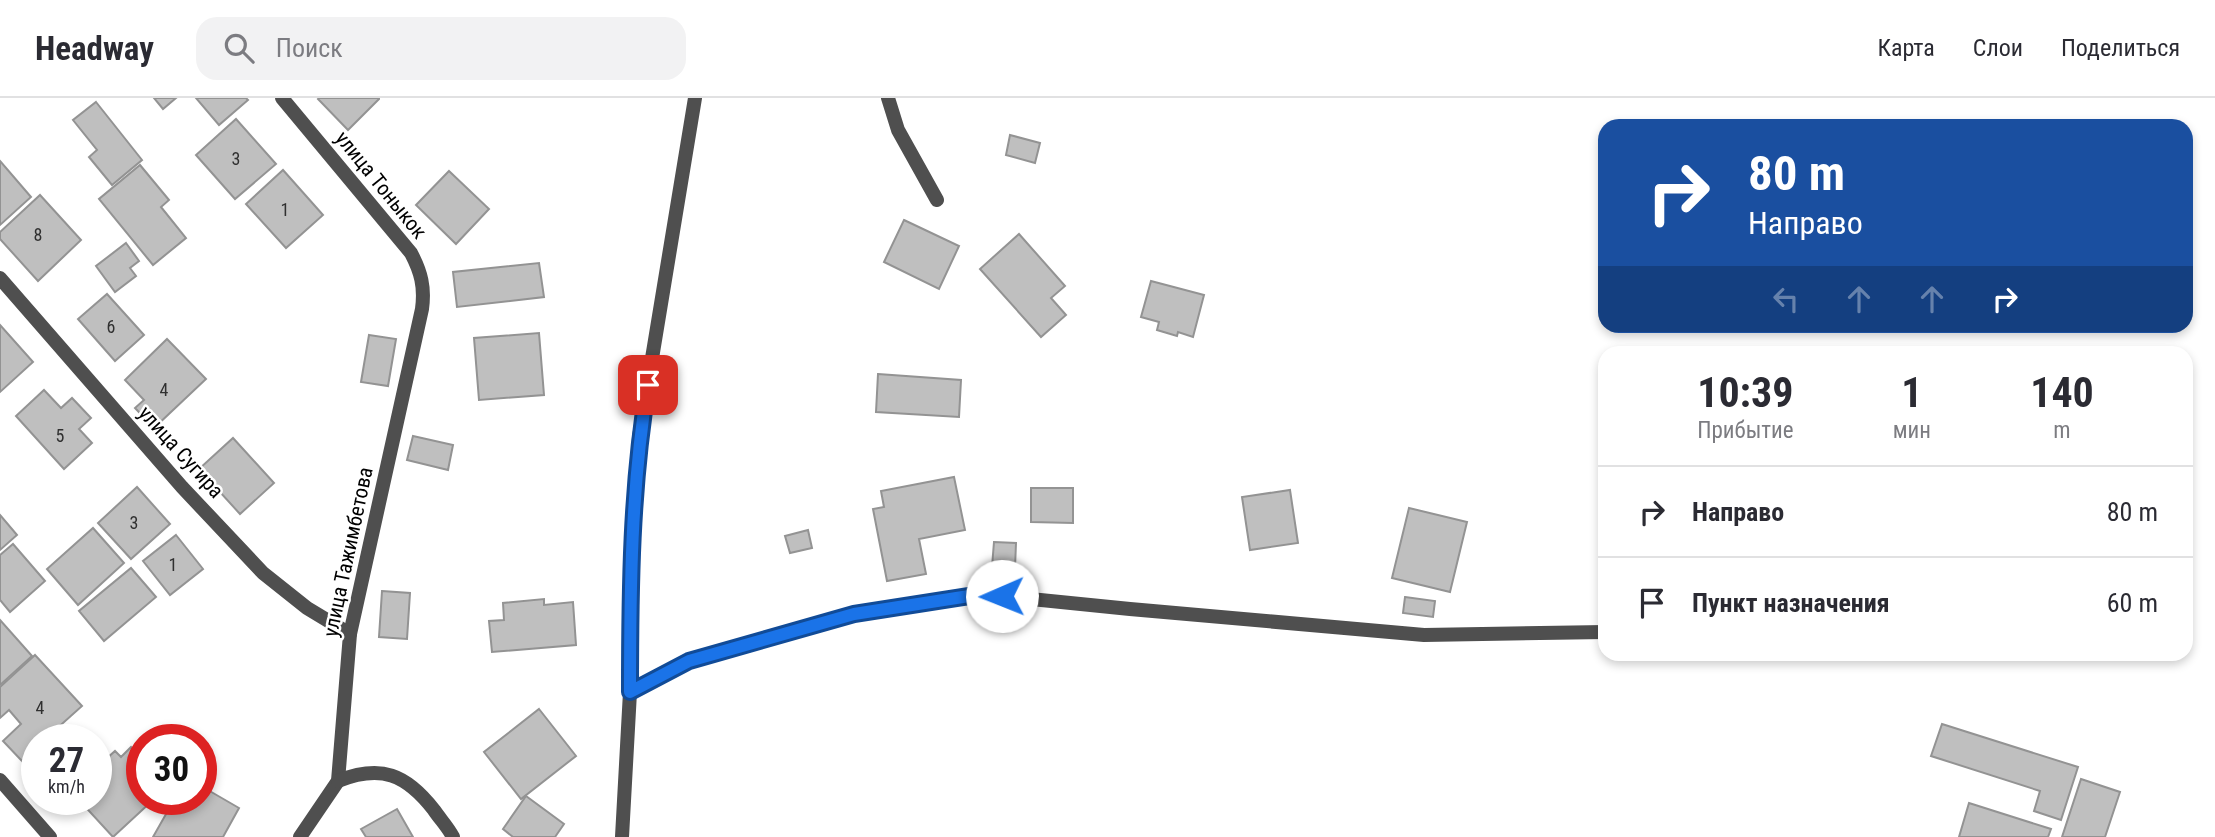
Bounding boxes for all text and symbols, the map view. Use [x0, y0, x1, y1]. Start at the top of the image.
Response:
search box [196, 17, 686, 80]
text: Headway [35, 29, 154, 68]
icon: search [220, 29, 258, 67]
text: Поиск [276, 33, 343, 63]
text: Карта [1877, 34, 1935, 62]
text: Слои [1973, 34, 2023, 62]
text: Поделиться [2061, 34, 2180, 62]
street label: улица Тоныкок [330, 126, 432, 244]
text: 80 m [1748, 145, 1845, 202]
icon: right [1633, 147, 1724, 238]
house number: 3 [232, 148, 240, 169]
house number: 1 [281, 199, 289, 220]
text: Направо [1748, 204, 1863, 242]
house number: 8 [34, 224, 42, 245]
icon: left [1767, 280, 1805, 318]
icon: ahead [1840, 280, 1878, 318]
icon: ahead [1913, 280, 1951, 318]
icon: right [1986, 280, 2024, 318]
house number: 6 [107, 316, 115, 337]
pin [618, 355, 678, 415]
icon: arrive [629, 366, 667, 404]
text: 10:39 [1697, 368, 1794, 417]
text: 1 [1901, 368, 1922, 417]
text: 140 [2030, 368, 2094, 417]
house number: 4 [160, 379, 169, 400]
street label: улица Сугира [134, 401, 228, 503]
text: Прибытие [1697, 417, 1794, 444]
text: мин [1893, 417, 1931, 444]
text: m [2053, 417, 2071, 444]
house number: 5 [56, 425, 65, 446]
street label: улица Тажимбетова [318, 465, 378, 639]
icon: right [1633, 493, 1671, 531]
text: Направо [1692, 497, 1784, 527]
text: 80 m [2107, 497, 2158, 527]
house number: 3 [130, 512, 138, 533]
house number: 1 [169, 554, 177, 575]
position arrow [965, 559, 1039, 633]
icon: arrive [1633, 584, 1671, 622]
text: Пункт назначения [1692, 588, 1890, 618]
text: 60 m [2107, 588, 2158, 618]
house number: 4 [36, 697, 45, 718]
speed limit sign: 30 [126, 724, 217, 815]
text: 27 [49, 740, 84, 781]
text: km/h [48, 776, 85, 797]

